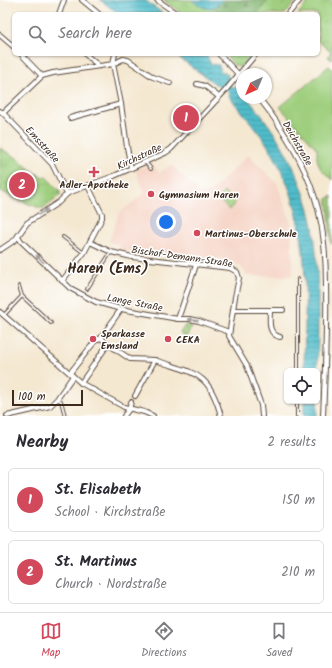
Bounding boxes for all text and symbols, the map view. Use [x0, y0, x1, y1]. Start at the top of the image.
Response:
search box [12, 12, 320, 56]
text: Search here [58, 22, 132, 46]
icon: search [26, 23, 48, 45]
north arrow [236, 68, 272, 104]
pin: 1 [173, 103, 199, 133]
street label: Deichstraße [278, 118, 317, 169]
street label: Emsstraße [21, 123, 63, 167]
street label: Kirchstraße [114, 139, 165, 174]
marker: Adler-Apotheke [89, 167, 99, 177]
pin: 2 [9, 170, 35, 200]
place label: Adler-Apotheke [59, 177, 129, 193]
place label: Gymnasium Haren [159, 187, 239, 203]
marker: Gymnasium Haren [146, 189, 156, 199]
one-way arrow [37, 209, 49, 216]
your location [156, 212, 176, 232]
place label: Martinus-Oberschule [205, 226, 297, 242]
marker: Martinus-Oberschule [192, 228, 202, 238]
street label: Bischof-Demann-Straße [130, 242, 234, 272]
one-way arrow [35, 254, 45, 264]
district label: Haren (Ems) [67, 258, 149, 280]
street label: Lange Straße [106, 290, 164, 316]
one-way arrow [187, 317, 199, 323]
place label: Sparkasse Emsland [101, 326, 145, 354]
place label: CEKA [176, 332, 200, 348]
marker: Sparkasse Emsland [88, 334, 98, 344]
marker: CEKA [163, 334, 173, 344]
map controls [284, 368, 320, 404]
button: locate [284, 368, 320, 404]
scale bar [12, 388, 83, 407]
text: 100 m [18, 388, 46, 406]
text: Nearby [16, 429, 68, 456]
text: 2 results [268, 432, 316, 453]
text: St. Elisabeth [55, 478, 141, 502]
text: 1 [28, 490, 32, 511]
text: 150 m [282, 490, 315, 511]
text: School · Kirchstraße [55, 502, 165, 523]
text: St. Martinus [55, 550, 137, 574]
text: 2 [26, 562, 34, 583]
text: 210 m [281, 562, 315, 583]
text: Church · Nordstraße [55, 574, 166, 595]
tab: Map [40, 620, 62, 662]
tab: Directions [141, 620, 187, 662]
tab: Saved [266, 620, 292, 662]

